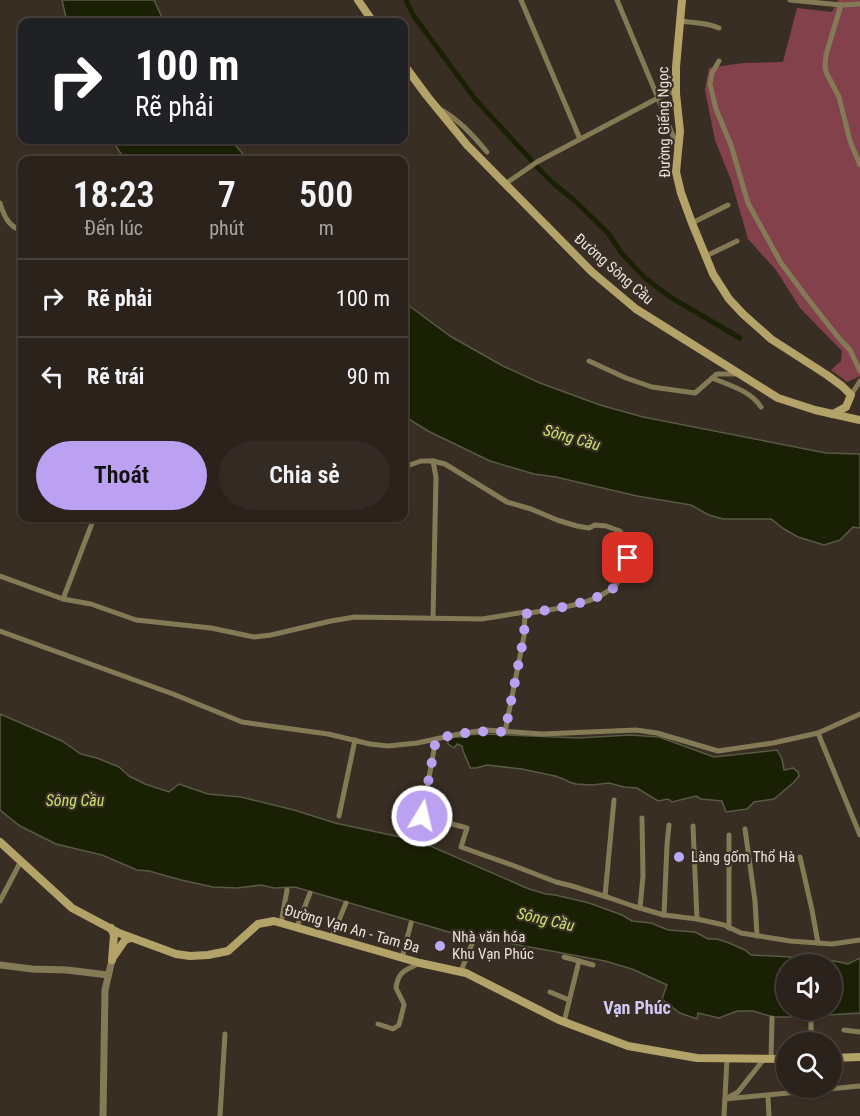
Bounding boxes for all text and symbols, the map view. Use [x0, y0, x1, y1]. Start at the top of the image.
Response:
text: 100 m [135, 41, 240, 90]
icon: right [36, 42, 114, 120]
street label: Đường Giếng Ngọc [654, 66, 674, 178]
text: Rẽ phải [135, 91, 214, 123]
text: 18:23 [73, 174, 155, 216]
text: 7 [218, 174, 236, 216]
text: 500 [299, 174, 353, 216]
text: Đến lúc [84, 216, 143, 240]
text: phút [209, 216, 244, 240]
text: m [319, 216, 334, 240]
street label: Đường Sông Cầu [571, 230, 657, 308]
icon: right [36, 282, 69, 315]
text: Rẽ phải [87, 286, 152, 311]
text: 100 m [336, 286, 390, 311]
icon: left [36, 360, 69, 393]
text: Rẽ trái [87, 364, 144, 389]
text: 90 m [347, 364, 390, 389]
water label: Sông Cầu [541, 420, 603, 455]
button: Thoát [36, 441, 207, 510]
button: Chia sẻ [219, 441, 390, 510]
pin [602, 532, 653, 583]
icon: arrive [611, 541, 644, 574]
position arrow [390, 784, 454, 848]
water label: Sông Cầu [46, 791, 105, 810]
place label: Làng gốm Thổ Hà [691, 848, 795, 866]
marker: Làng gốm Thổ Hà [672, 850, 686, 864]
street label: Đường Vạn An - Tam Đa [282, 901, 422, 957]
water label: Sông Cầu [515, 904, 577, 935]
place label: Nhà văn hóa Khu Vạn Phúc [452, 928, 534, 963]
marker: Nhà văn hóa Khu Vạn Phúc [433, 939, 447, 953]
map controls [776, 954, 842, 1098]
button: sound [776, 954, 842, 1020]
district label: Vạn Phúc [603, 997, 671, 1018]
button: search [776, 1032, 842, 1098]

